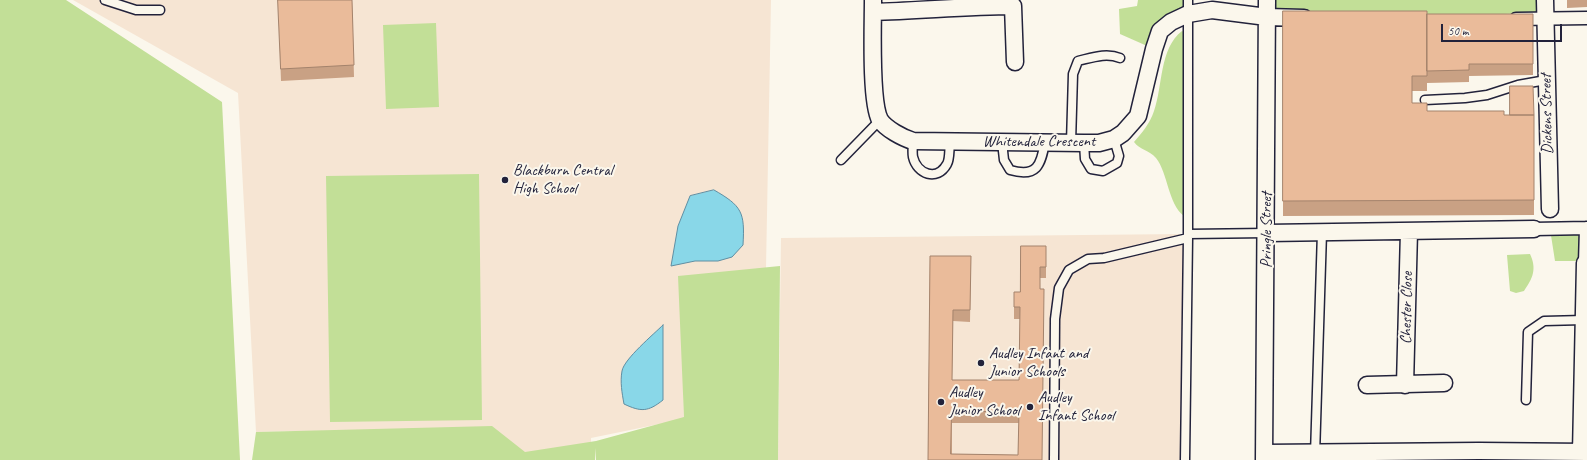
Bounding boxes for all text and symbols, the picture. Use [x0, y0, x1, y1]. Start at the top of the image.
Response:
scale bar [1443, 16, 1564, 42]
text: 50 m [1448, 23, 1468, 39]
street label: Dickens Street [1537, 74, 1557, 154]
street label: Whitendale Crescent [983, 132, 1095, 152]
place label: Blackburn Central High School [513, 161, 612, 199]
marker: Blackburn Central High School [500, 175, 510, 185]
street label: Pringle Street [1257, 192, 1277, 268]
street label: Chester Close [1397, 272, 1417, 344]
place label: Audley Infant and Junior Schools [989, 344, 1088, 382]
marker: Audley Infant and Junior Schools [976, 358, 986, 368]
place label: Audley Junior School [949, 383, 1019, 421]
place label: Audley Infant School [1038, 388, 1114, 426]
marker: Audley Junior School [936, 397, 946, 407]
marker: Audley Infant School [1025, 402, 1035, 412]

